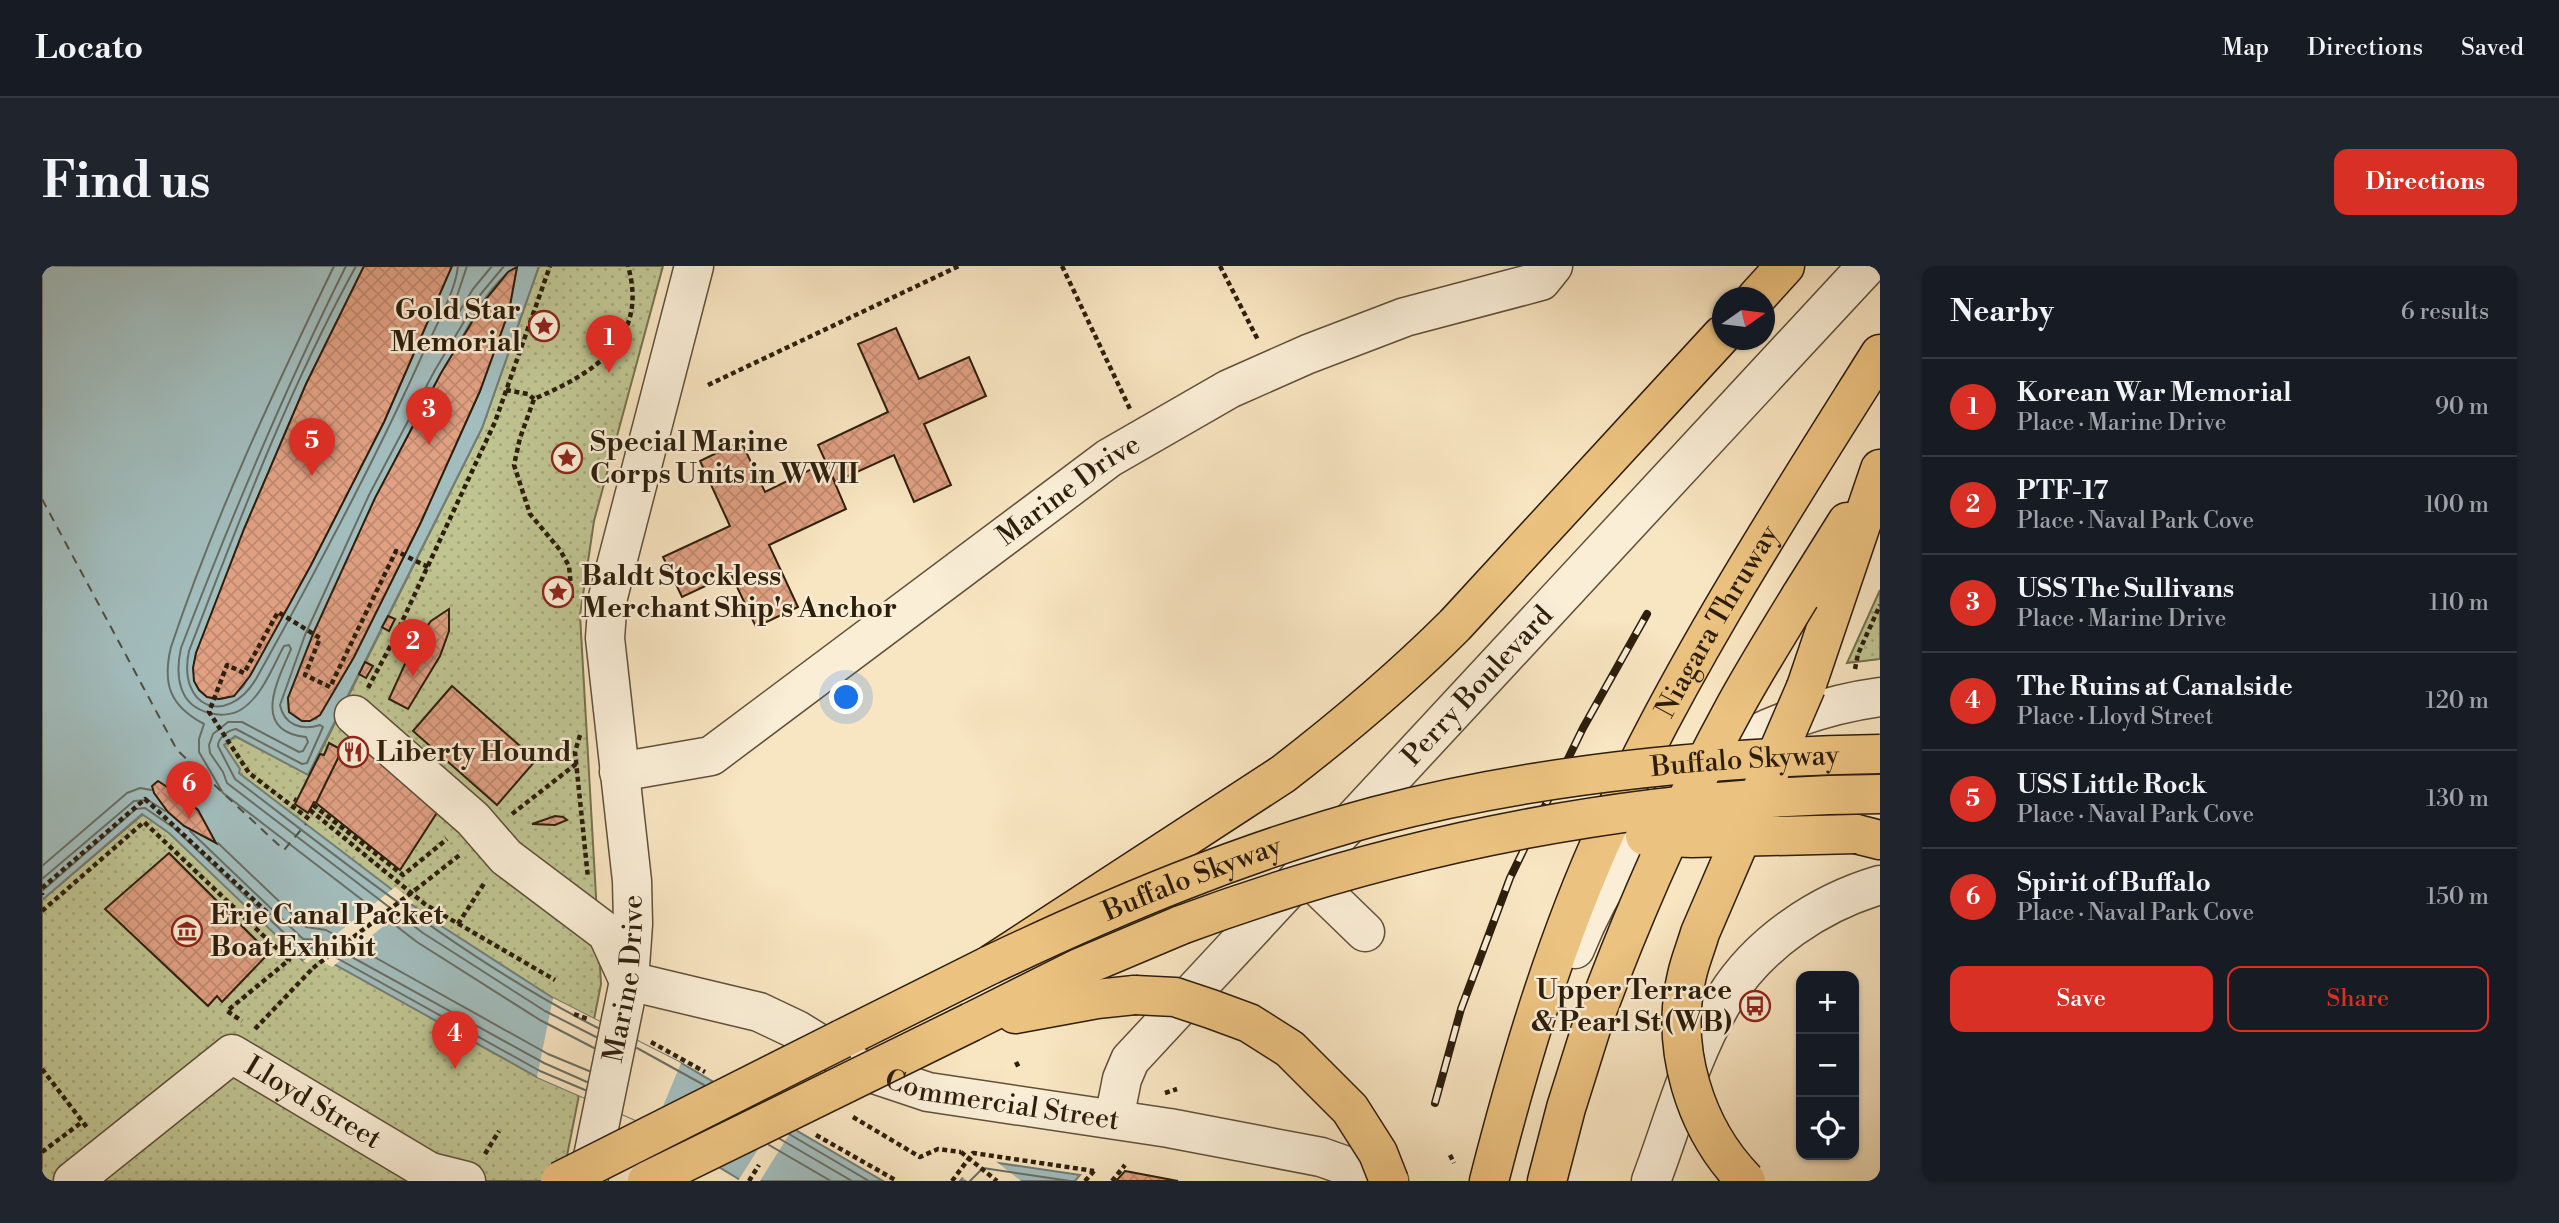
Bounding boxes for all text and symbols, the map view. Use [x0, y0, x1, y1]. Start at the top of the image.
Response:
text: Locato [35, 28, 143, 69]
text: Map [2222, 33, 2269, 63]
text: Directions [2307, 33, 2423, 63]
text: Saved [2461, 33, 2524, 63]
button: Directions [2334, 149, 2517, 215]
text: Find us [42, 152, 211, 213]
north arrow [1712, 287, 1775, 350]
place label: Gold Star Memorial [390, 293, 521, 360]
text: Nearby [1950, 293, 2054, 331]
text: 6 results [2401, 298, 2489, 326]
place icon: Gold Star Memorial [527, 309, 561, 343]
pin: 1 [586, 315, 632, 373]
text: Korean War Memorial [2017, 377, 2292, 409]
pin: 3 [406, 387, 452, 445]
text: 1 [1967, 393, 1979, 421]
text: 90 m [2435, 393, 2489, 421]
text: Place · Marine Drive [2017, 409, 2226, 437]
pin: 5 [289, 418, 335, 476]
place label: Special Marine Corps Units in WWII [590, 425, 859, 492]
street label: Marine Drive [990, 426, 1146, 554]
place icon: Special Marine Corps Units in WWII [550, 441, 584, 475]
text: PTF-17 [2017, 475, 2108, 507]
text: 2 [1966, 491, 1980, 519]
text: 100 m [2424, 491, 2489, 519]
text: Place · Naval Park Cove [2017, 507, 2254, 535]
street label: Niagara Thruway [1648, 518, 1787, 723]
place label: Baldt Stockless Merchant Ship's Anchor [581, 559, 897, 626]
text: USS The Sullivans [2017, 573, 2234, 605]
place icon: Baldt Stockless Merchant Ship's Anchor [541, 575, 575, 609]
text: 3 [1966, 589, 1980, 617]
text: 110 m [2429, 589, 2489, 617]
street label: Perry Boulevard [1394, 598, 1560, 773]
text: Place · Marine Drive [2017, 605, 2226, 633]
pin: 2 [390, 619, 436, 677]
text: The Ruins at Canalside [2017, 671, 2293, 703]
your location [829, 680, 863, 714]
text: 4 [1965, 687, 1981, 715]
text: 120 m [2425, 687, 2489, 715]
text: Place · Lloyd Street [2017, 703, 2213, 731]
restaurant icon: Liberty Hound [336, 735, 370, 769]
place label: Liberty Hound [376, 735, 572, 770]
street label: Buffalo Skyway [1648, 737, 1840, 785]
pin: 6 [166, 761, 212, 819]
text: USS Little Rock [2017, 769, 2207, 801]
text: 5 [1966, 785, 1980, 813]
text: 130 m [2426, 785, 2489, 813]
text: Place · Naval Park Cove [2017, 801, 2254, 829]
street label: Buffalo Skyway [1097, 828, 1286, 929]
text: Spirit of Buffalo [2017, 867, 2211, 899]
text: 6 [1966, 883, 1980, 911]
text: 150 m [2426, 883, 2489, 911]
street label: Marine Drive [595, 895, 651, 1065]
place label: Erie Canal Packet Boat Exhibit [210, 898, 444, 965]
text: Place · Naval Park Cove [2017, 899, 2254, 927]
museum icon: Erie Canal Packet Boat Exhibit [170, 914, 204, 948]
button: Save [1950, 966, 2213, 1032]
button: Share [2227, 966, 2489, 1032]
map controls [1796, 971, 1859, 1160]
button: + [1796, 971, 1859, 1034]
place label: Upper Terrace & Pearl St (WB) [1531, 973, 1732, 1040]
bus stop icon: Upper Terrace & Pearl St (WB) [1738, 989, 1772, 1023]
pin: 4 [432, 1011, 478, 1069]
button: − [1796, 1034, 1859, 1097]
street label: Lloyd Street [239, 1048, 388, 1157]
street label: Commercial Street [880, 1061, 1122, 1138]
button: locate [1796, 1097, 1859, 1160]

